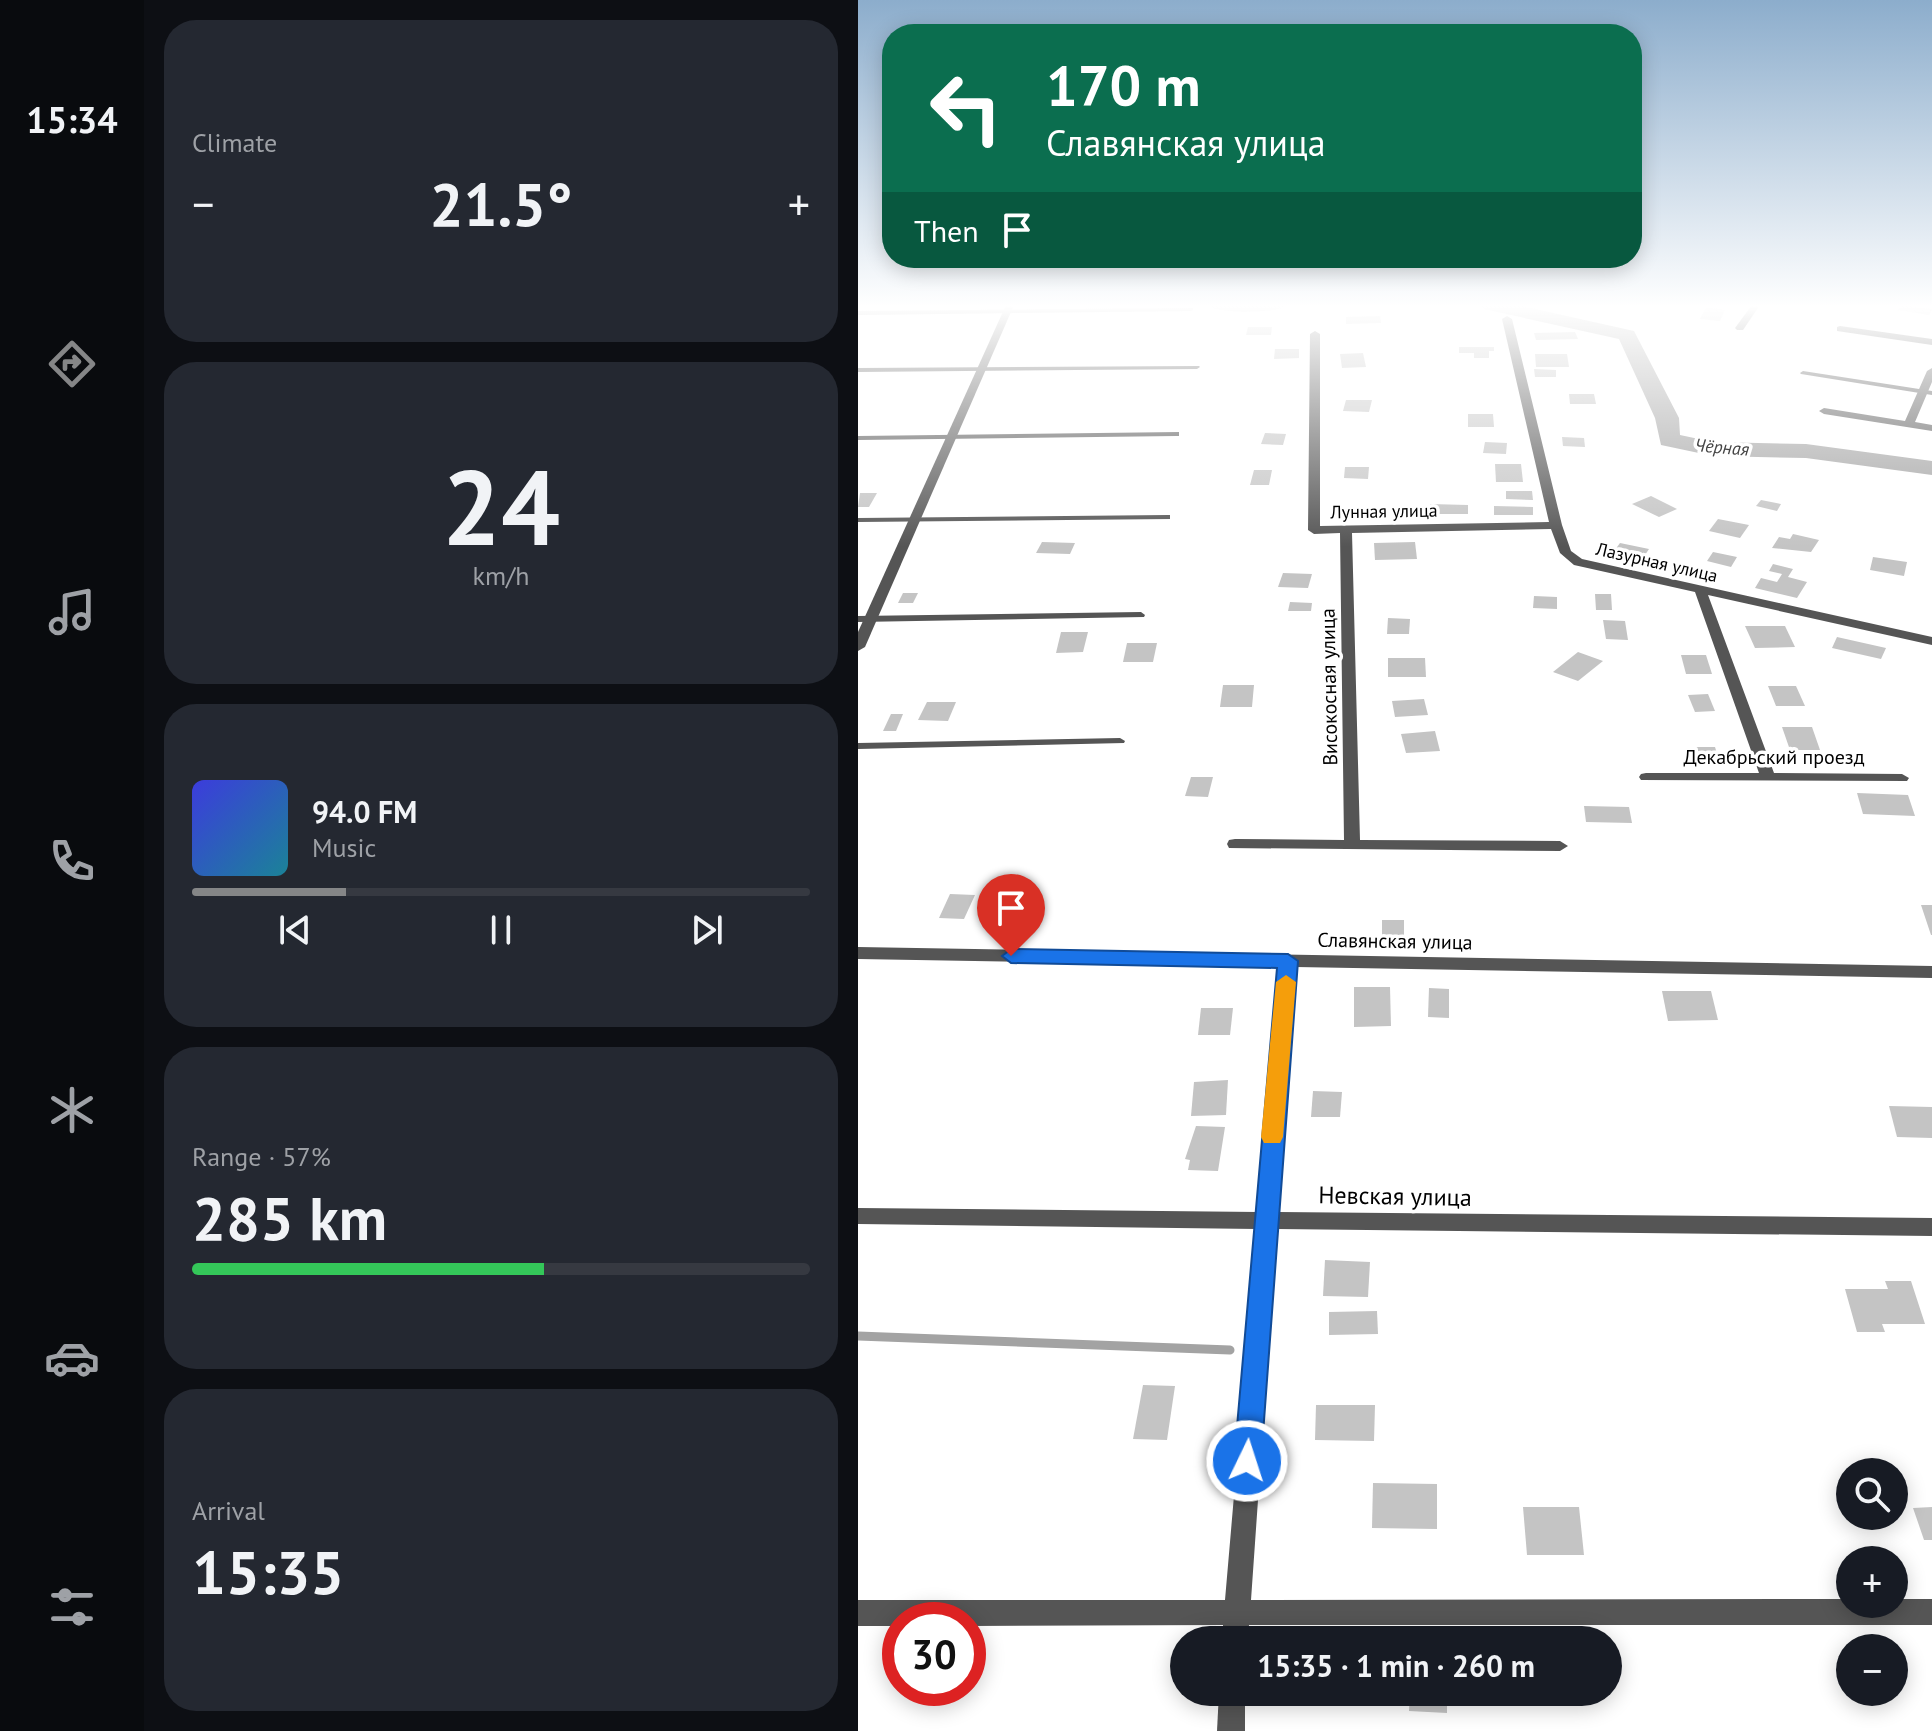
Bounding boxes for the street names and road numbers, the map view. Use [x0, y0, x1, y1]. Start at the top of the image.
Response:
street label: Лунная улица [1329, 499, 1438, 523]
street label: Лазурная улица [1593, 537, 1720, 587]
street label: Високосная улица [1315, 608, 1343, 766]
street label: Декабрьский проезд [1684, 744, 1865, 770]
street label: Славянская улица [1317, 927, 1473, 955]
street label: Невская улица [1318, 1179, 1472, 1213]

